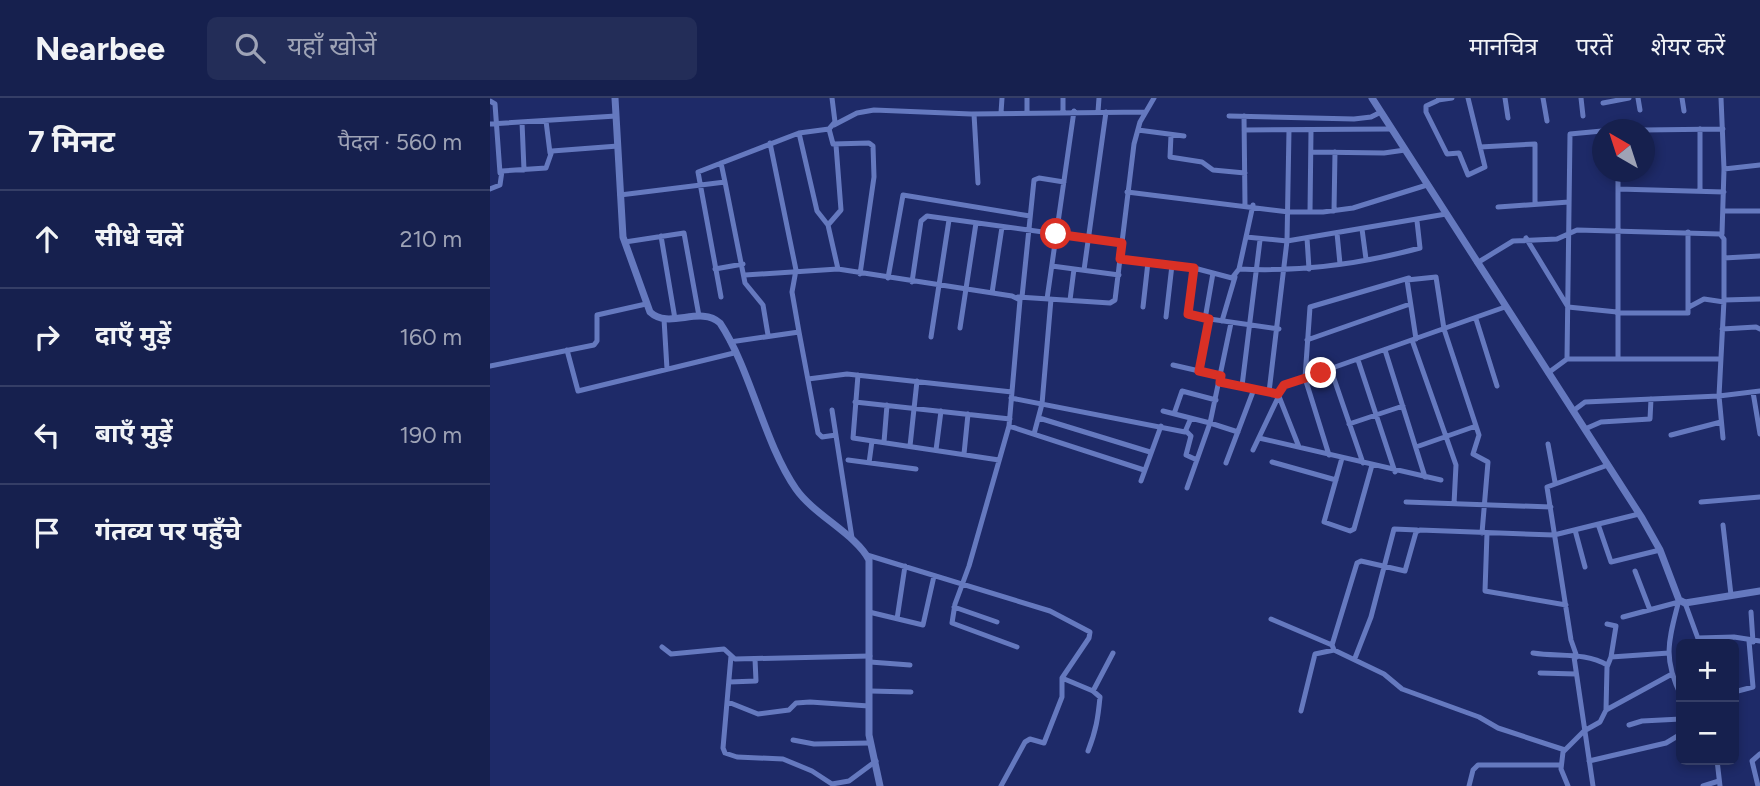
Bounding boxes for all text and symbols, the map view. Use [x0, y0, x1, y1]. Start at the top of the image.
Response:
search box [207, 17, 697, 80]
text: Nearbee [35, 29, 165, 68]
icon: search [231, 29, 269, 67]
text: यहाँ खोजें [287, 30, 376, 62]
text: मानचित्र [1469, 32, 1538, 61]
text: परतें [1576, 32, 1613, 61]
text: शेयर करें [1651, 32, 1725, 61]
north arrow [1592, 119, 1655, 182]
text: 7 मिनट [28, 123, 115, 160]
text: पैदल · 560 m [338, 128, 462, 156]
route start [1040, 218, 1071, 249]
icon: ahead [28, 220, 66, 258]
text: सीधे चलें [95, 221, 183, 253]
text: 210 m [400, 225, 462, 253]
icon: right [28, 318, 66, 356]
text: दाएँ मुड़ें [95, 319, 171, 351]
text: 160 m [399, 323, 462, 351]
route end [1305, 357, 1336, 388]
icon: left [28, 416, 66, 454]
text: बाएँ मुड़ें [95, 417, 172, 449]
text: 190 m [399, 421, 462, 449]
icon: arrive [28, 514, 66, 552]
text: गंतव्य पर पहुँचे [95, 515, 241, 547]
map controls [1676, 639, 1739, 765]
button: + [1676, 639, 1739, 702]
button: − [1676, 702, 1739, 765]

